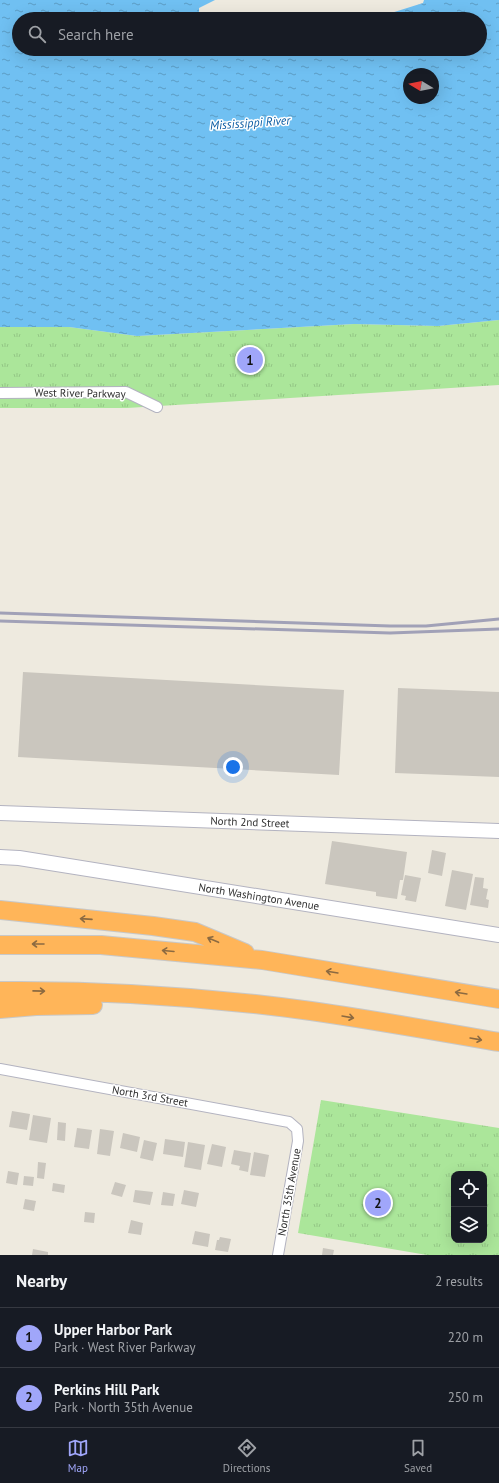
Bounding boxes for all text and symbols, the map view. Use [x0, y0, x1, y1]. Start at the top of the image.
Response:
search box [12, 12, 487, 56]
icon: search [26, 23, 48, 45]
text: Search here [58, 25, 134, 44]
north arrow [403, 68, 439, 104]
water label: Mississippi River [209, 112, 292, 133]
pin: 1 [237, 345, 263, 375]
street label: West River Parkway [34, 385, 127, 401]
your location [223, 757, 243, 777]
street label: North 2nd Street [210, 814, 290, 830]
street label: North Washington Avenue [197, 880, 321, 913]
one-way arrow [80, 915, 93, 922]
one-way arrow [208, 935, 220, 943]
one-way arrow [32, 940, 45, 948]
one-way arrow [162, 948, 175, 955]
one-way arrow [326, 967, 339, 975]
one-way arrow [32, 988, 45, 995]
one-way arrow [454, 988, 467, 996]
one-way arrow [341, 1013, 354, 1021]
one-way arrow [470, 1035, 483, 1043]
street label: North 3rd Street [111, 1082, 189, 1110]
street label: North 35th Avenue [274, 1147, 304, 1237]
map controls [451, 1171, 487, 1243]
button: locate [451, 1171, 487, 1207]
pin: 2 [365, 1188, 391, 1218]
button: layers [451, 1207, 487, 1243]
text: Nearby [16, 1270, 67, 1292]
text: 2 results [435, 1273, 483, 1290]
text: Upper Harbor Park [54, 1320, 172, 1339]
text: 1 [25, 1329, 33, 1346]
text: 220 m [448, 1329, 483, 1346]
text: Park · West River Parkway [54, 1339, 196, 1356]
text: Perkins Hill Park [54, 1380, 159, 1399]
text: 2 [25, 1389, 33, 1406]
text: 250 m [448, 1389, 483, 1406]
text: Park · North 35th Avenue [54, 1399, 193, 1416]
tab: Map [67, 1437, 89, 1475]
tab: Directions [223, 1437, 270, 1475]
tab: Saved [404, 1437, 432, 1475]

